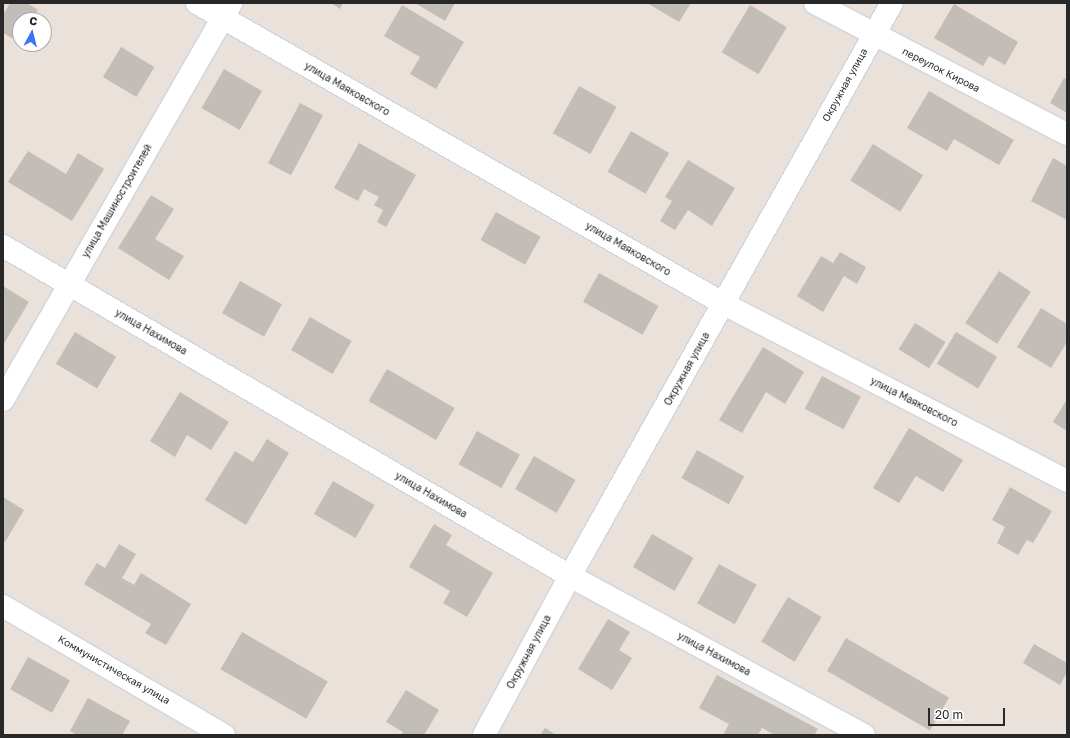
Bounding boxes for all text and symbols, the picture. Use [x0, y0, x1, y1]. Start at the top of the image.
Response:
north arrow [12, 12, 52, 52]
text: С [29, 14, 38, 28]
street label: переулок Кирова [900, 45, 982, 95]
street label: Окружная улица [820, 46, 870, 124]
street label: улица Маяковского [302, 60, 392, 118]
street label: улица Машиностроителей [80, 142, 154, 260]
street label: улица Маяковского [583, 220, 673, 278]
street label: улица Нахимова [113, 307, 189, 357]
street label: Окружная улица [662, 330, 712, 408]
street label: улица Маяковского [868, 375, 960, 429]
street label: улица Нахимова [393, 470, 469, 520]
street label: Окружная улица [504, 613, 554, 691]
street label: улица Нахимова [675, 630, 753, 678]
street label: Коммунистическая улица [56, 633, 172, 707]
scale bar [930, 700, 1007, 726]
text: 20 m [935, 707, 963, 722]

